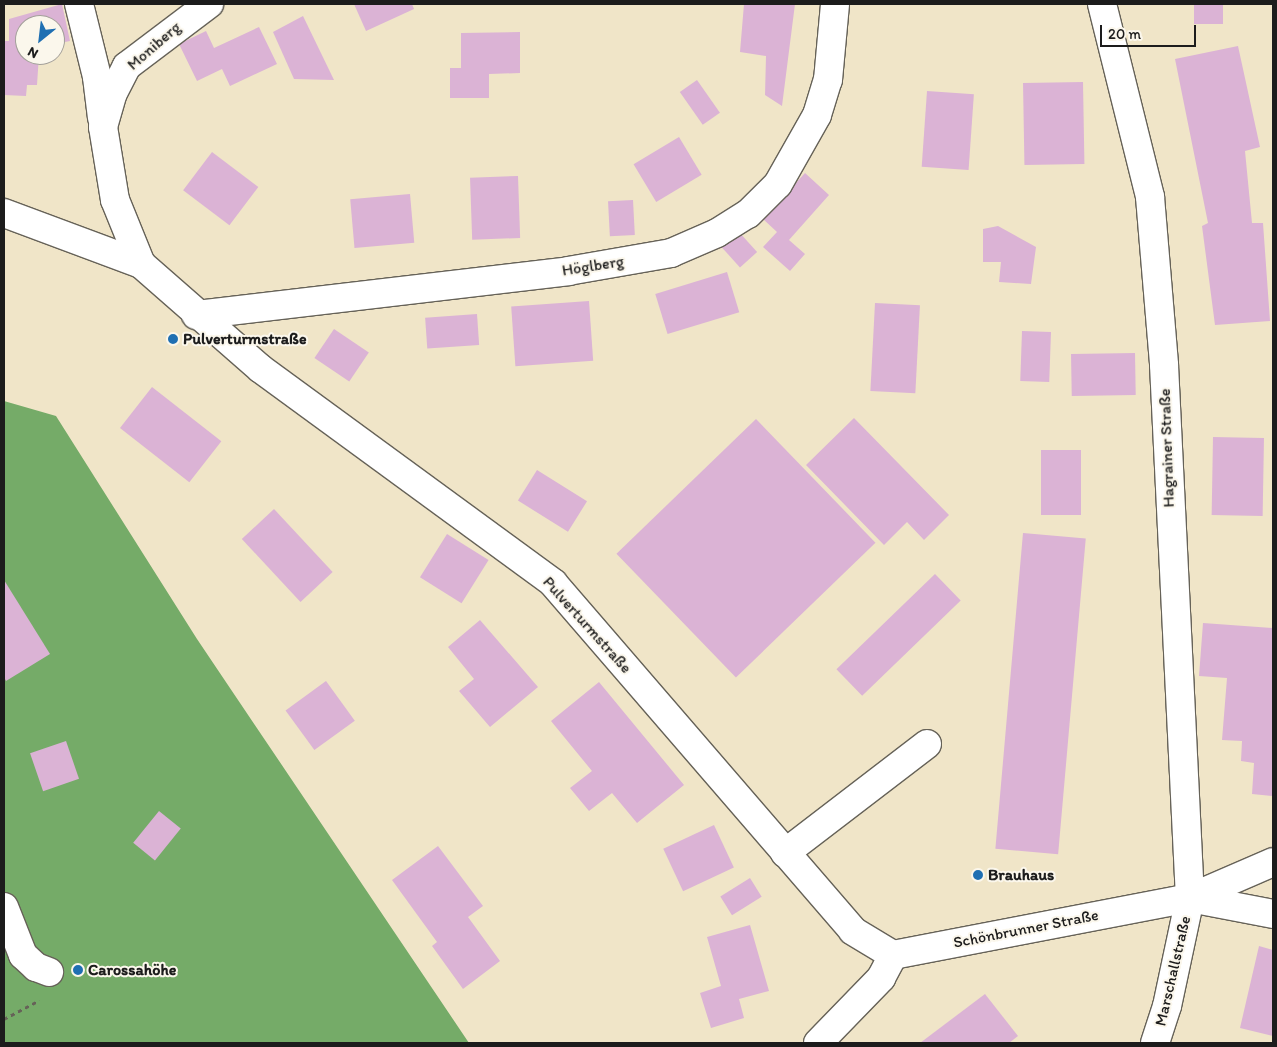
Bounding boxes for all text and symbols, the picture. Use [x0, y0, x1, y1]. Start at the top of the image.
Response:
north arrow [15, 15, 65, 65]
scale bar [1102, 15, 1198, 47]
street label: Moniberg [123, 18, 185, 74]
text: 20 m [1108, 25, 1141, 43]
text: N [25, 43, 41, 62]
street label: Höglberg [561, 252, 625, 280]
place label: Pulverturmstraße [183, 329, 306, 349]
marker: Pulverturmstraße [167, 333, 179, 345]
street label: Hagrainer Straße [1155, 388, 1179, 508]
street label: Pulverturmstraße [539, 573, 635, 677]
place label: Brauhaus [988, 865, 1054, 885]
marker: Brauhaus [972, 869, 984, 881]
street label: Schönbrunner Straße [952, 906, 1100, 952]
street label: Marschallstraße [1151, 914, 1195, 1028]
place label: Carossahöhe [88, 960, 176, 980]
marker: Carossahöhe [72, 964, 84, 976]

